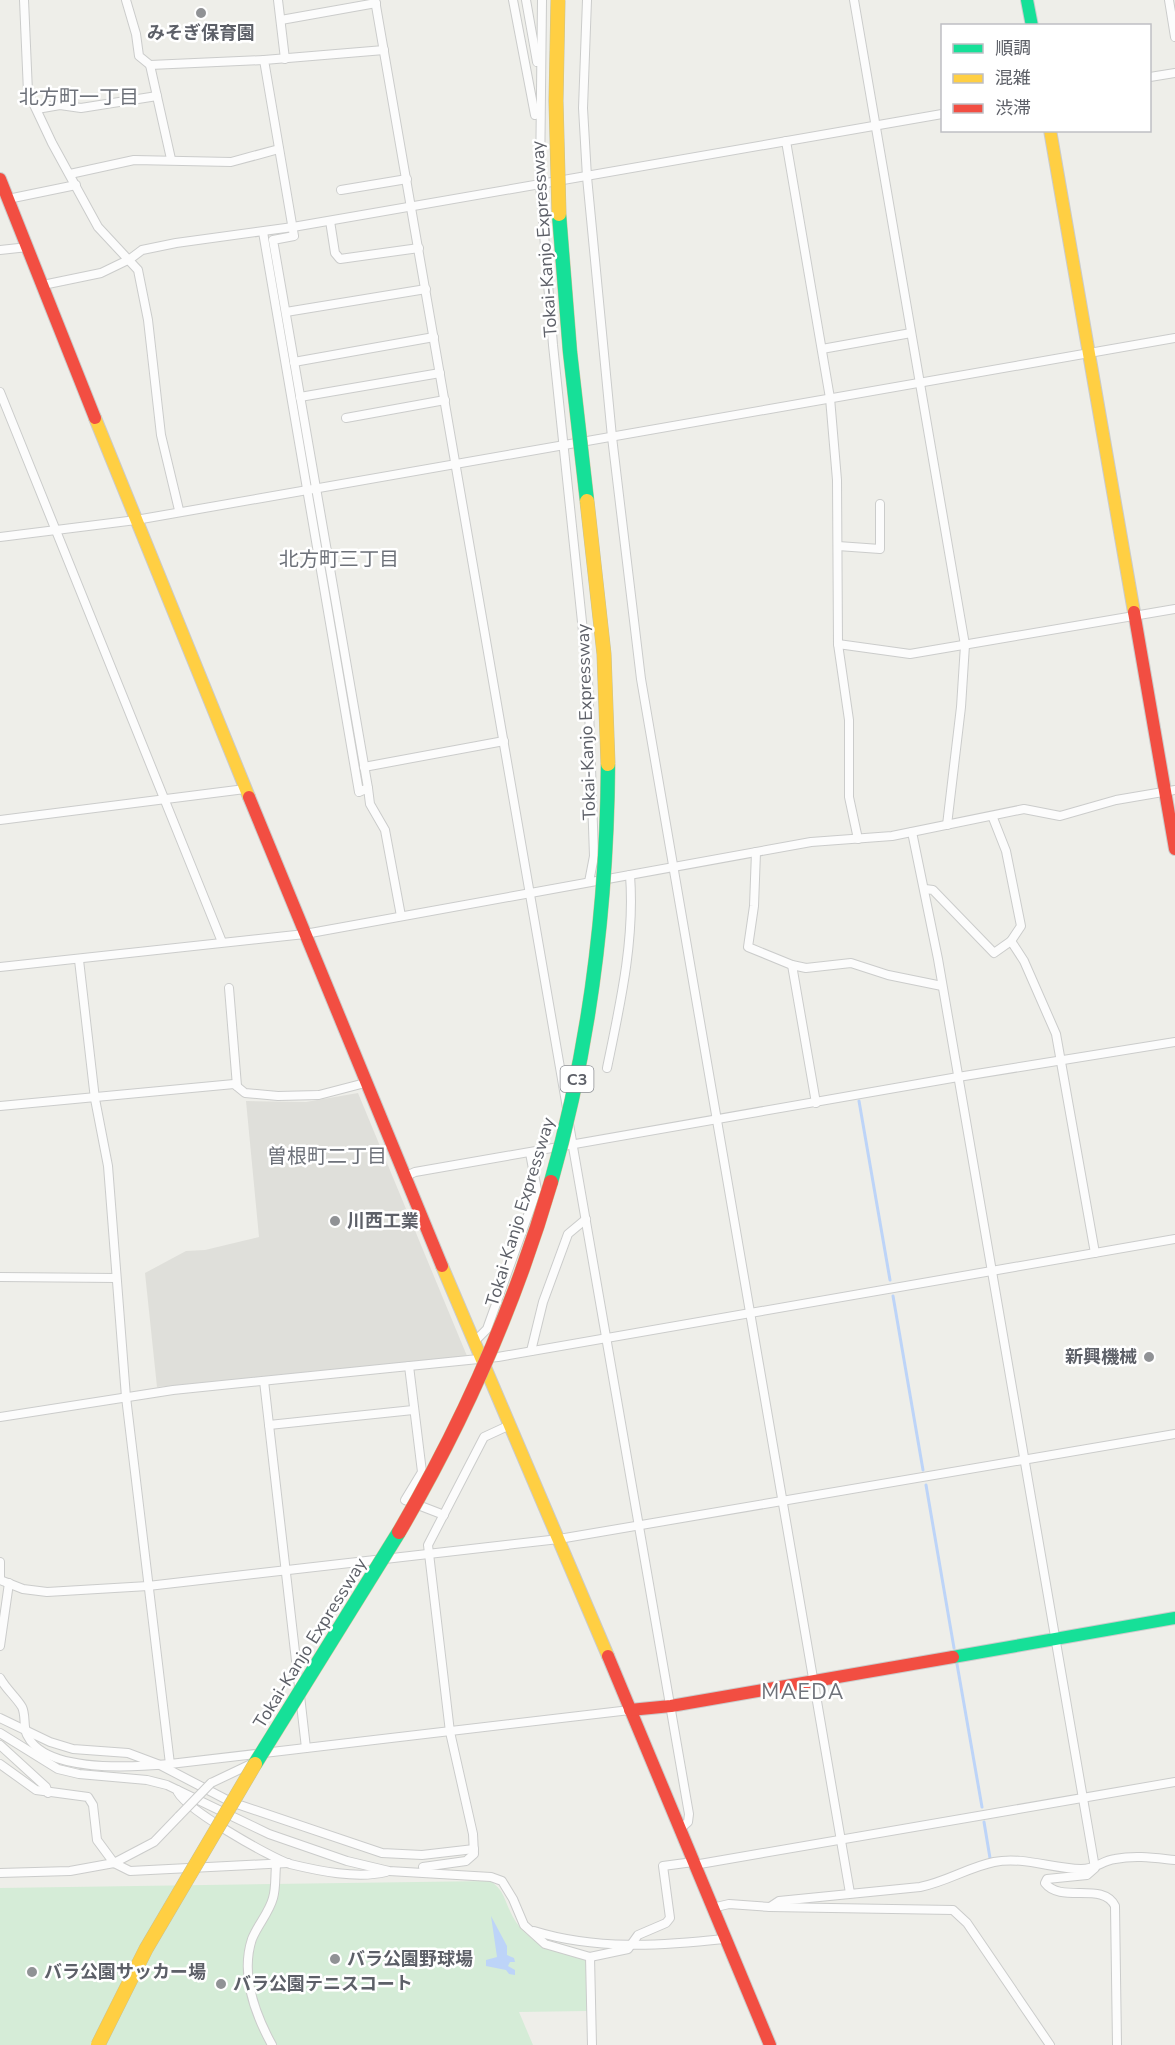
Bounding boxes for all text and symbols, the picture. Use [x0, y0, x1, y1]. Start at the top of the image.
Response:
marker: みそぎ保育園 [194, 6, 208, 20]
place label: みそぎ保育園 [147, 21, 255, 45]
legend [941, 24, 1151, 132]
text: 順調 [995, 36, 1031, 60]
text: 混雑 [995, 66, 1031, 90]
district label: 北方町一丁目 [19, 84, 139, 111]
text: 渋滞 [995, 96, 1031, 120]
street label: Tokai-Kanjo Expressway [525, 139, 563, 338]
district label: 北方町三丁目 [279, 546, 399, 573]
street label: Tokai-Kanjo Expressway [571, 623, 601, 821]
road number: C3 [560, 1066, 594, 1092]
street label: Tokai-Kanjo Expressway [480, 1114, 560, 1310]
district label: 曽根町二丁目 [267, 1143, 387, 1170]
place label: 川西工業 [347, 1209, 419, 1233]
marker: 川西工業 [328, 1214, 342, 1228]
place label: 新興機械 [1065, 1345, 1137, 1369]
marker: 新興機械 [1142, 1350, 1156, 1364]
street label: Tokai-Kanjo Expressway [248, 1553, 373, 1733]
district label: MAEDA [761, 1678, 845, 1706]
place label: バラ公園野球場 [347, 1947, 473, 1971]
marker: バラ公園野球場 [328, 1952, 342, 1966]
place label: バラ公園サッカー場 [44, 1960, 206, 1984]
marker: バラ公園サッカー場 [25, 1965, 39, 1979]
place label: バラ公園テニスコート [233, 1972, 413, 1996]
marker: バラ公園テニスコート [214, 1977, 228, 1991]

